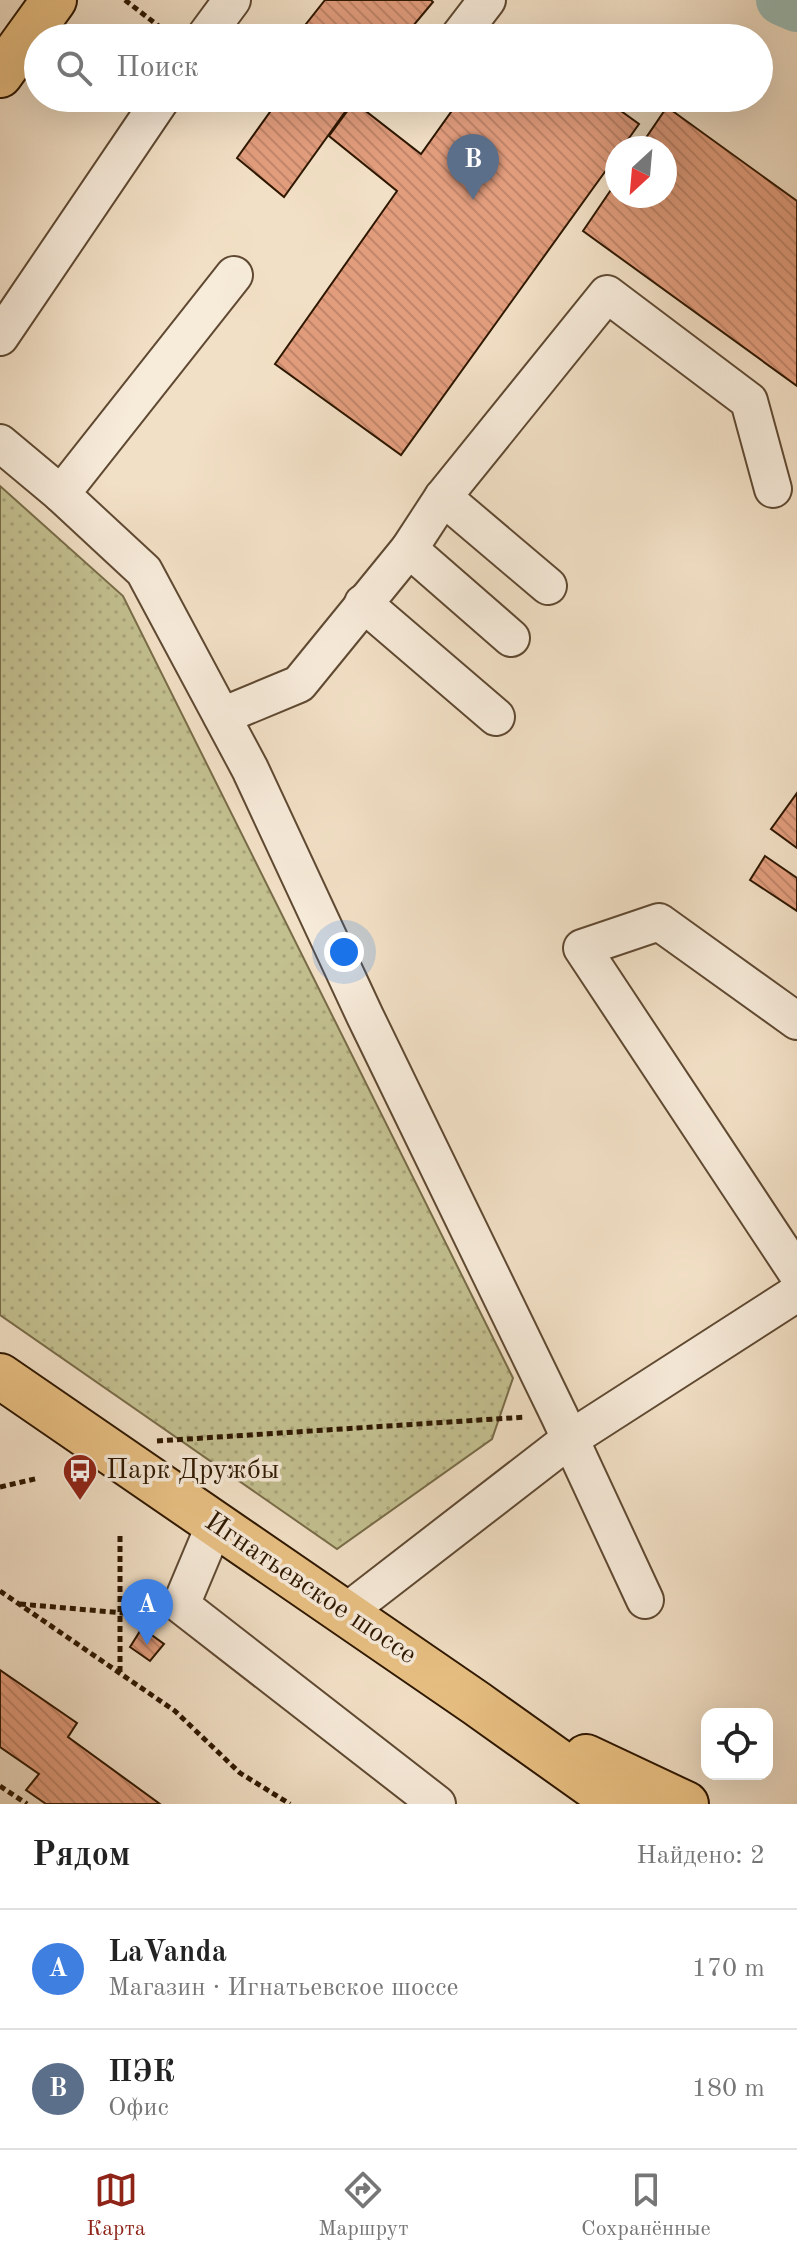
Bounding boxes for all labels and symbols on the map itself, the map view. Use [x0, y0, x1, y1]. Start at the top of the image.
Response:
pin: B [447, 134, 499, 200]
north arrow [605, 136, 677, 208]
your location [324, 932, 364, 972]
bus stop icon: Парк Дружбы [61, 1452, 99, 1502]
place label: Парк Дружбы [106, 1457, 279, 1485]
street label: Игнатьевское шоссе [199, 1508, 421, 1670]
pin: A [121, 1579, 173, 1645]

